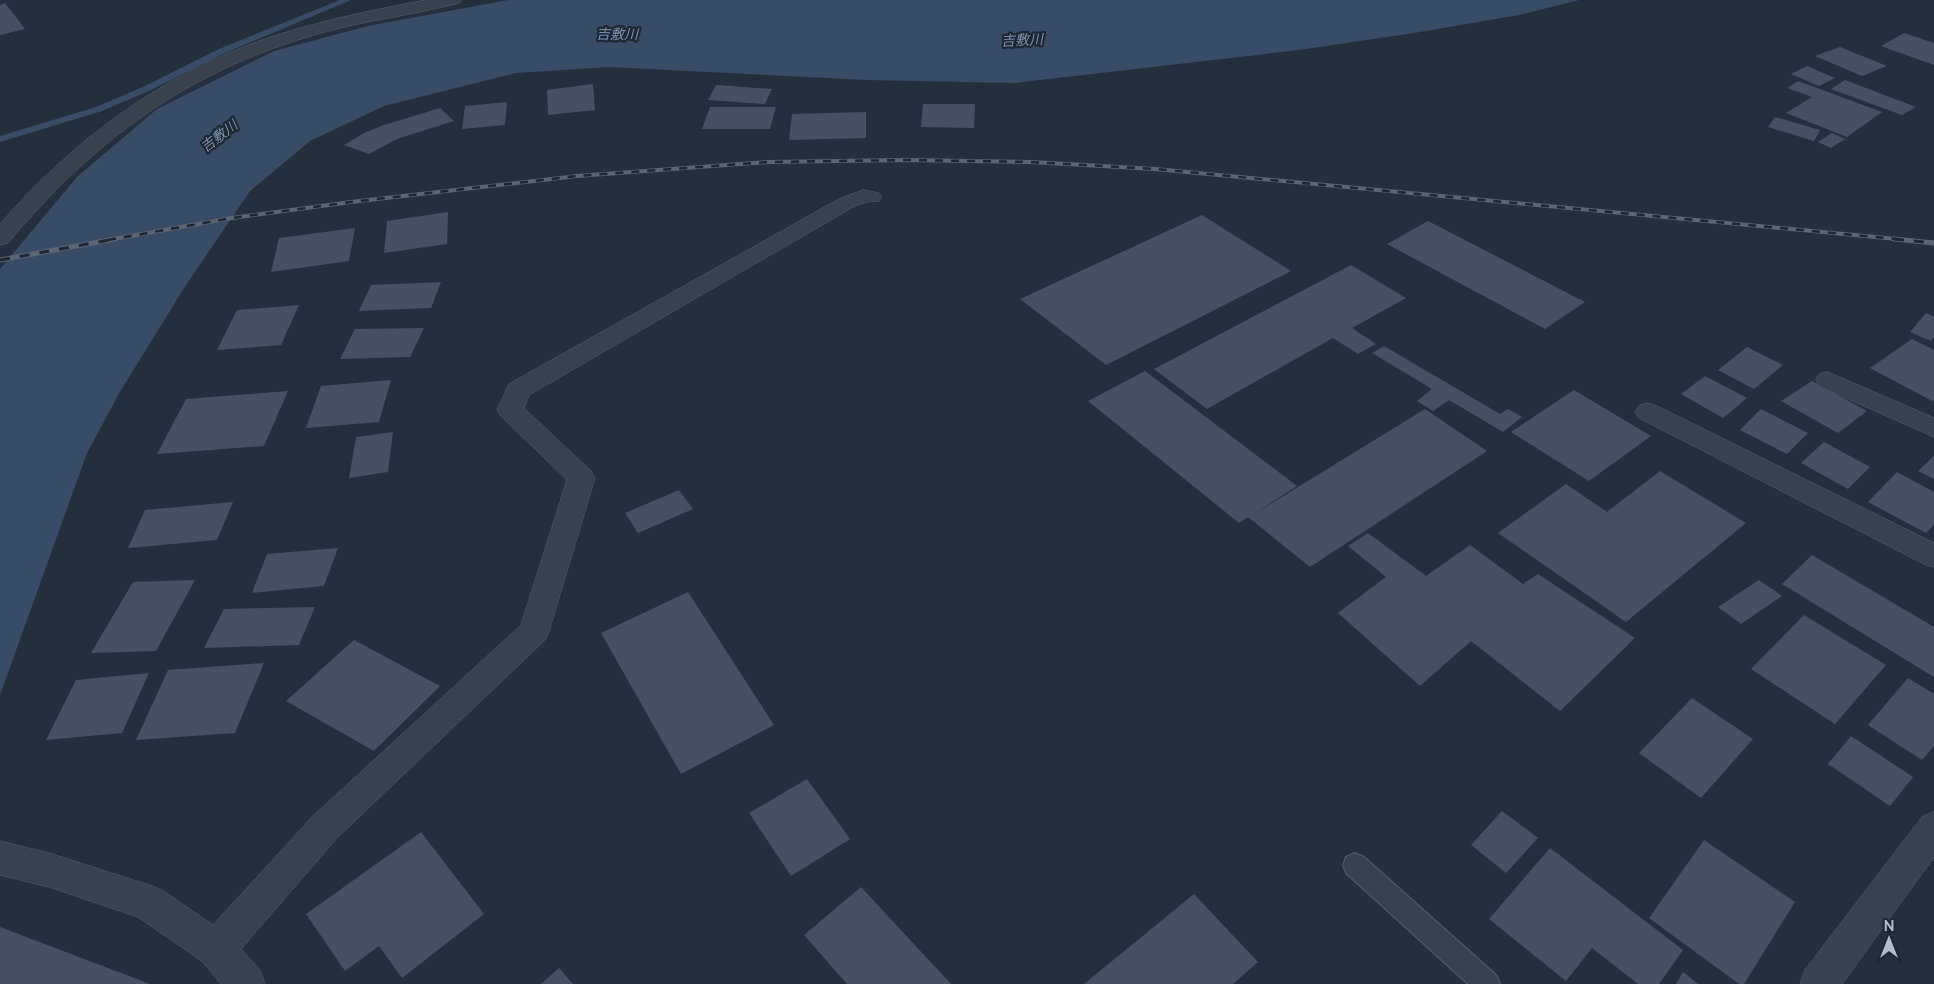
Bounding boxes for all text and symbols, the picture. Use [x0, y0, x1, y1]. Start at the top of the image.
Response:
water label: 吉敷川 [596, 26, 640, 42]
water label: 吉敷川 [1001, 31, 1045, 49]
water label: 吉敷川 [198, 116, 242, 155]
north arrow [1864, 914, 1914, 964]
text: N [1884, 918, 1894, 934]

